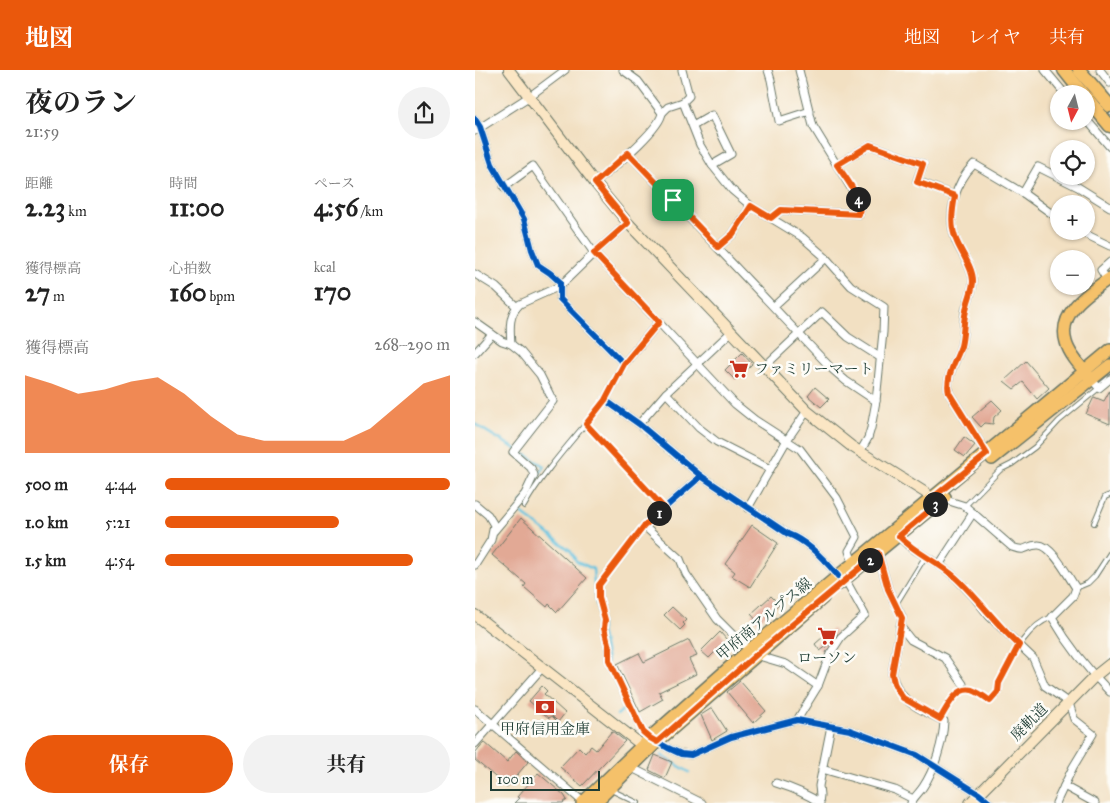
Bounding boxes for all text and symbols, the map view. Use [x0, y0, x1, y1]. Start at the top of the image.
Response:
text: 地図 [25, 23, 73, 53]
text: 地図 [904, 26, 940, 48]
text: レイヤ [968, 26, 1021, 48]
text: 共有 [1049, 26, 1085, 48]
text: 夜のラン [25, 85, 137, 120]
north arrow [1050, 85, 1095, 130]
map controls [1050, 85, 1095, 295]
button: share [398, 87, 450, 139]
text: 21:59 [25, 122, 59, 141]
button: locate [1050, 140, 1095, 185]
text: 距離 [25, 175, 53, 192]
text: 時間 [169, 175, 197, 192]
text: ペース [314, 175, 355, 192]
pin [652, 179, 694, 221]
icon: arrive [659, 186, 687, 214]
pin: 4 [845, 186, 871, 212]
text: 4 [855, 191, 862, 208]
text: 2.23 [25, 192, 65, 223]
text: 11:00 [169, 192, 224, 223]
text: 4:56 [314, 192, 358, 223]
button: + [1050, 195, 1095, 240]
text: km [65, 203, 87, 220]
text: /km [358, 203, 383, 220]
button: − [1050, 250, 1095, 295]
text: kcal [314, 259, 336, 276]
text: 獲得標高 [25, 260, 81, 277]
text: 心拍数 [169, 260, 211, 277]
text: 170 [314, 276, 351, 307]
text: 27 [25, 277, 50, 308]
text: 160 [169, 277, 207, 308]
text: m [50, 288, 65, 305]
text: bpm [207, 288, 235, 305]
text: 268–290 m [374, 335, 450, 354]
text: 獲得標高 [25, 338, 89, 357]
supermarket icon: ファミリーマート [728, 358, 750, 380]
place label: ファミリーマート [754, 360, 874, 378]
text: 500 m [25, 475, 68, 494]
text: 4:44 [105, 475, 136, 494]
pin: 3 [923, 492, 947, 516]
text: 3 [933, 496, 938, 513]
pin: 1 [647, 500, 671, 526]
text: 1 [657, 505, 662, 522]
text: 1.0 km [25, 513, 68, 532]
text: 5:21 [105, 513, 131, 532]
pin: 2 [857, 548, 883, 572]
text: 1.5 km [25, 551, 66, 570]
text: 4:54 [105, 551, 134, 570]
text: 2 [867, 552, 874, 569]
street label: 甲府南アルプス線 [713, 574, 815, 664]
supermarket icon: ローソン [816, 625, 838, 647]
place label: ローソン [797, 649, 857, 667]
bank icon: 甲府信用金庫 [534, 696, 556, 718]
street label: 廃軌道 [1007, 700, 1051, 744]
place label: 甲府信用金庫 [500, 720, 590, 738]
button: 保存 [25, 735, 233, 793]
button: 共有 [243, 735, 450, 793]
scale bar [490, 768, 600, 791]
text: 100 m [497, 771, 534, 788]

